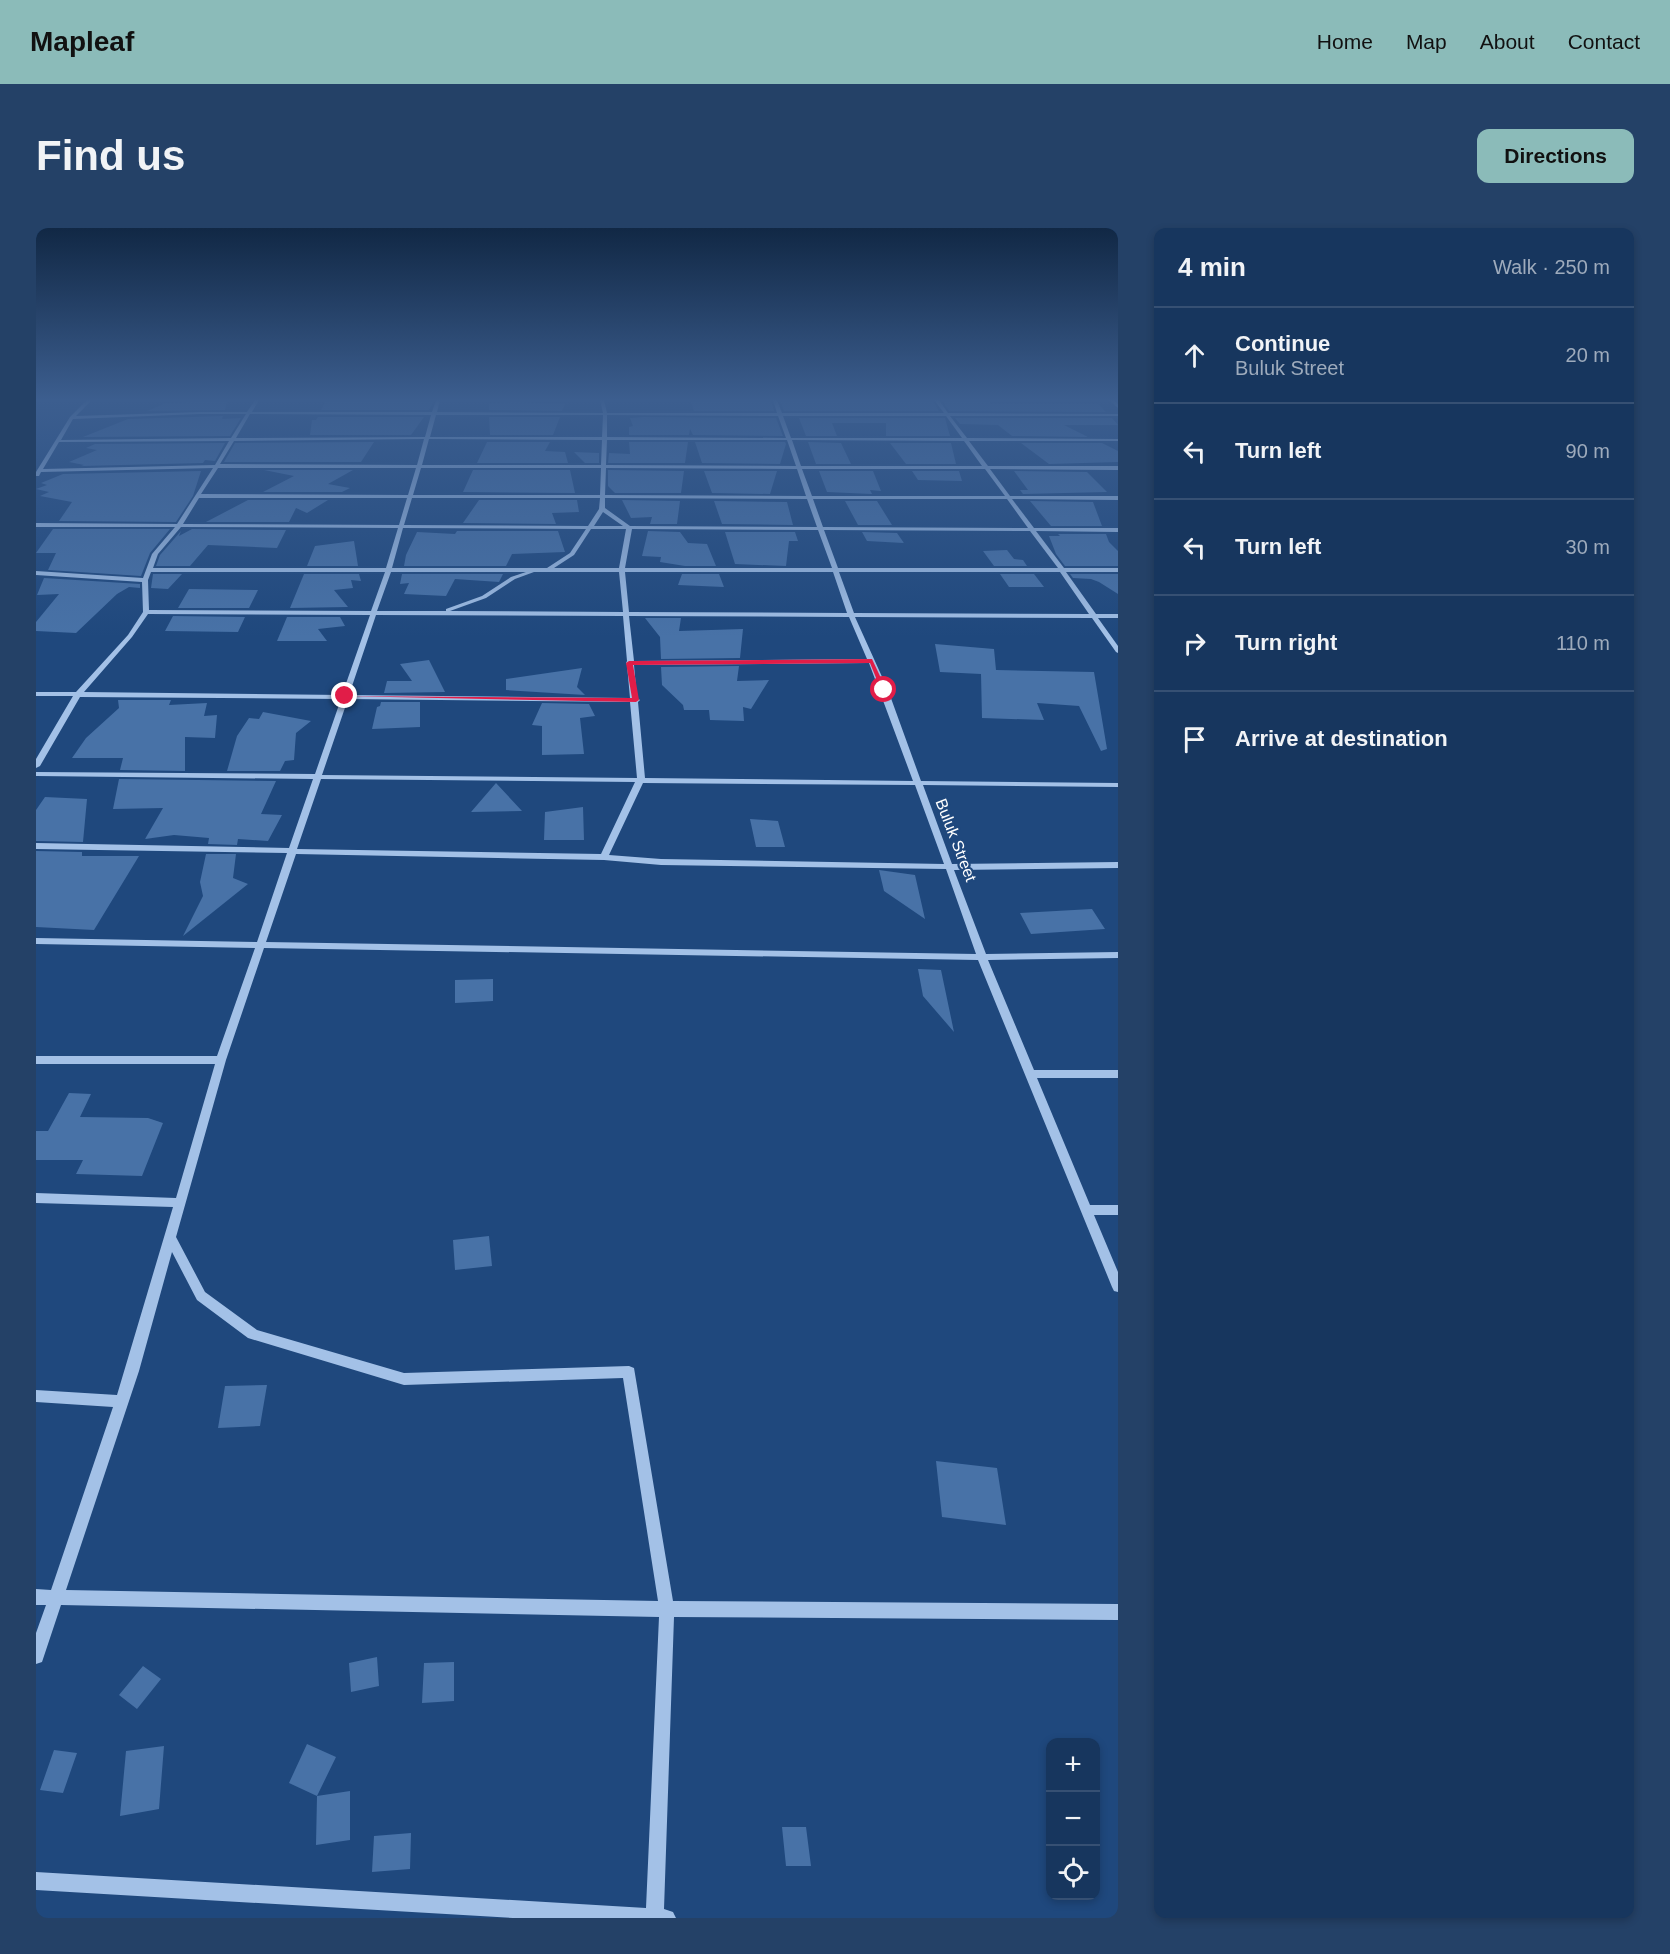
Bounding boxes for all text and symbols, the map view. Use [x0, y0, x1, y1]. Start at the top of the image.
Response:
text: Mapleaf [30, 26, 134, 57]
text: Home [1317, 30, 1373, 53]
text: Map [1406, 30, 1447, 53]
text: About [1480, 30, 1535, 53]
text: Contact [1568, 30, 1640, 53]
button: Directions [1477, 129, 1634, 183]
text: Find us [36, 132, 185, 179]
text: 4 min [1178, 252, 1246, 282]
text: Walk · 250 m [1493, 256, 1610, 278]
text: Continue [1235, 331, 1330, 356]
icon: ahead [1178, 339, 1211, 372]
text: 20 m [1566, 344, 1610, 366]
text: Buluk Street [1235, 357, 1344, 379]
icon: left [1178, 435, 1211, 468]
text: Turn left [1235, 438, 1321, 463]
text: 90 m [1566, 440, 1610, 462]
icon: left [1178, 531, 1211, 564]
text: Turn left [1235, 534, 1321, 559]
text: 30 m [1566, 536, 1610, 558]
icon: right [1178, 627, 1211, 660]
text: Turn right [1235, 630, 1337, 655]
text: 110 m [1556, 632, 1610, 654]
route start [870, 676, 896, 702]
route end [331, 682, 357, 708]
icon: arrive [1178, 723, 1211, 756]
text: Arrive at destination [1235, 726, 1448, 751]
street label: Buluk Street [932, 796, 980, 884]
map controls [1046, 1738, 1100, 1900]
button: + [1046, 1738, 1100, 1792]
button: − [1046, 1792, 1100, 1846]
button: locate [1046, 1846, 1100, 1900]

